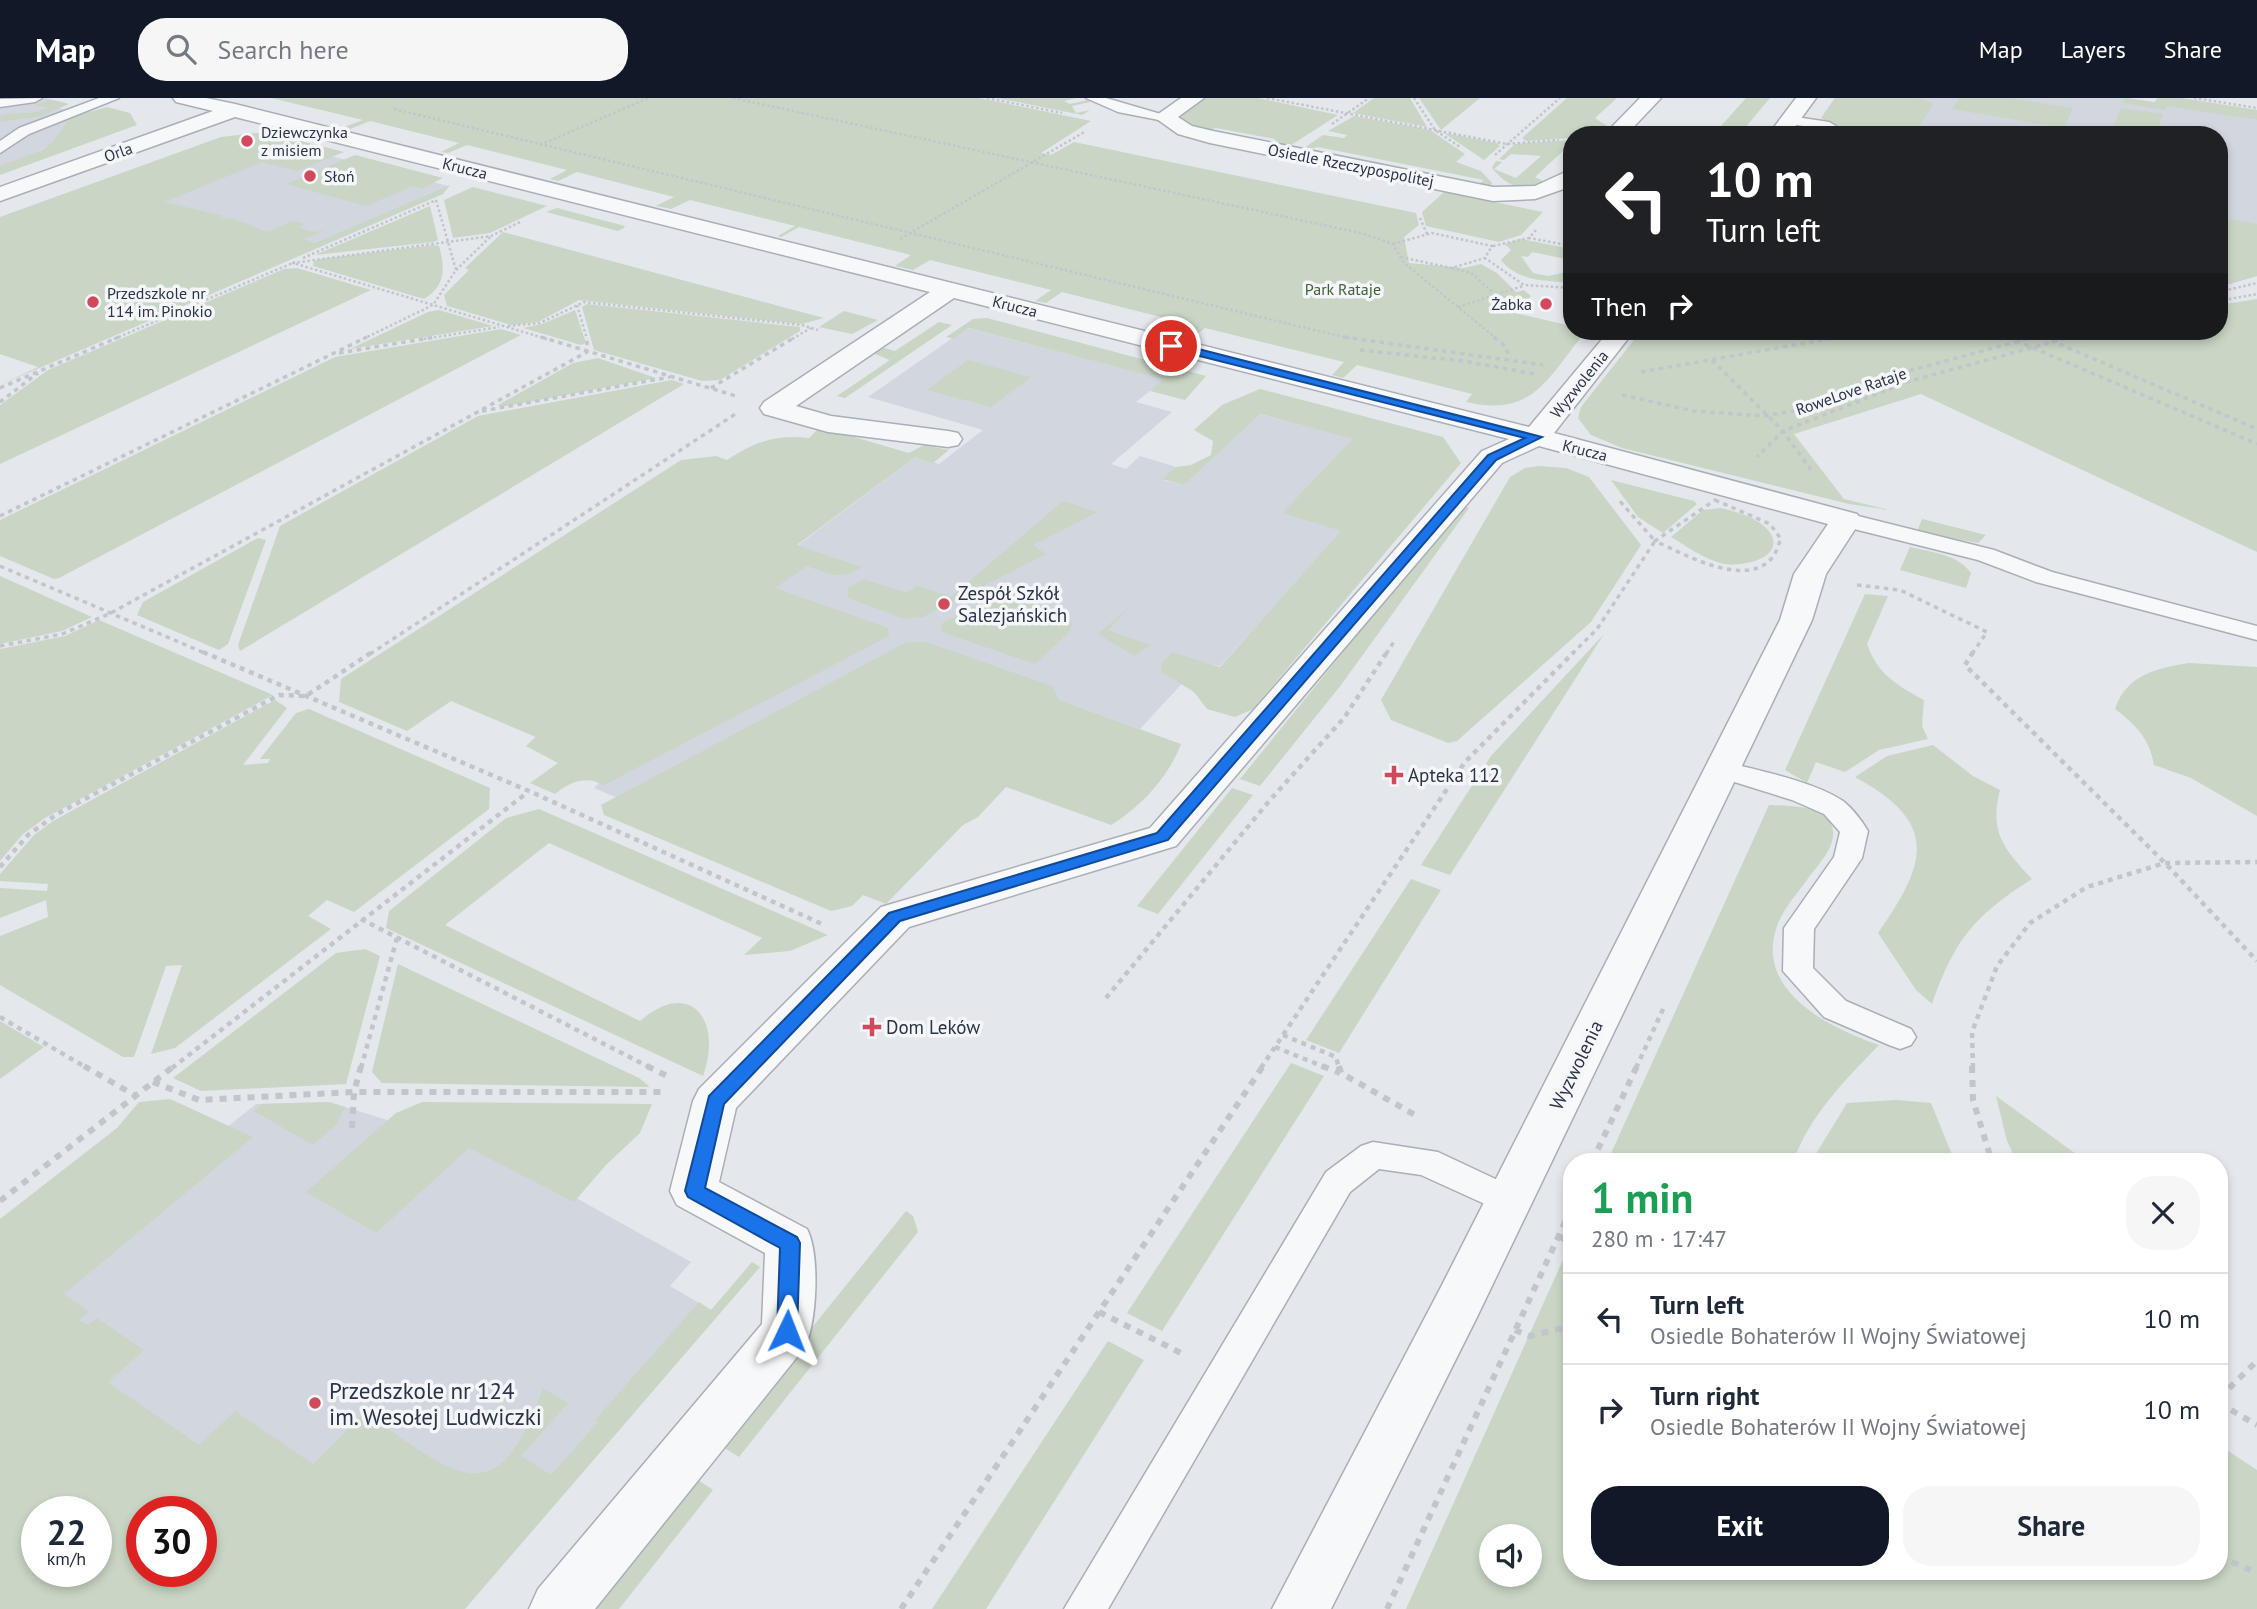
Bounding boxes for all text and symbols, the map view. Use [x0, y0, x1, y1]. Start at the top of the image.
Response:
search box [138, 18, 628, 81]
text: Map [35, 28, 96, 71]
icon: search [162, 30, 200, 68]
text: Search here [218, 33, 349, 66]
text: Map [1979, 34, 2023, 65]
text: Layers [2061, 34, 2126, 65]
text: Share [2164, 34, 2222, 65]
place label: Dziewczynka z misiem [261, 122, 348, 160]
marker: Dziewczynka z misiem [239, 133, 255, 149]
street label: Orla [101, 138, 135, 166]
street label: Osiedle Rzeczypospolitej [1266, 139, 1436, 191]
text: 10 m [1706, 147, 1813, 211]
street label: Krucza [441, 153, 489, 183]
icon: left [1591, 154, 1682, 245]
place label: Słoń [324, 166, 355, 186]
marker: Słoń [302, 168, 318, 184]
text: Turn left [1706, 209, 1821, 251]
park label: Park Rataje [1305, 279, 1381, 299]
place label: Przedszkole nr 114 im. Pinokio [107, 283, 212, 321]
icon: right [1661, 287, 1699, 325]
text: Then [1591, 290, 1647, 323]
street label: Krucza [991, 291, 1039, 321]
marker: Przedszkole nr 114 im. Pinokio [85, 294, 101, 310]
place label: Żabka [1491, 294, 1532, 314]
marker: Żabka [1538, 296, 1554, 312]
pin [1141, 316, 1201, 376]
icon: arrive [1152, 327, 1190, 365]
street label: Wyzwolenia [1546, 346, 1612, 422]
street label: RoweLove Rataje [1793, 363, 1909, 419]
street label: Krucza [1561, 435, 1609, 465]
place label: Zespół Szkół Salezjańskich [958, 581, 1067, 627]
marker: Zespół Szkół Salezjańskich [936, 596, 952, 612]
place label: Apteka 112 [1408, 763, 1500, 787]
marker: Apteka 112 [1386, 767, 1402, 783]
place label: Dom Leków [886, 1015, 980, 1039]
street label: Wyzwolenia [1544, 1016, 1608, 1114]
marker: Dom Leków [864, 1019, 880, 1035]
text: 1 min [1591, 1170, 1693, 1225]
button: close [2126, 1176, 2200, 1250]
text: 280 m · 17:47 [1591, 1224, 1727, 1253]
text: Turn left [1650, 1288, 1744, 1321]
position arrow [750, 1294, 824, 1368]
icon: left [1591, 1300, 1629, 1338]
text: 10 m [2144, 1302, 2200, 1335]
text: Osiedle Bohaterów II Wojny Światowej [1650, 1321, 2027, 1350]
place label: Przedszkole nr 124 im. Wesołej Ludwiczki [329, 1376, 542, 1431]
text: Turn right [1650, 1379, 1759, 1412]
icon: right [1591, 1391, 1629, 1429]
text: 10 m [2144, 1393, 2200, 1426]
marker: Przedszkole nr 124 im. Wesołej Ludwiczki [307, 1395, 323, 1411]
text: Osiedle Bohaterów II Wojny Światowej [1650, 1412, 2027, 1441]
button: Exit [1591, 1486, 1889, 1566]
button: Share [1903, 1486, 2200, 1566]
speed limit sign: 30 [126, 1496, 217, 1587]
text: 22 [47, 1509, 86, 1555]
map controls [1479, 1524, 1542, 1587]
button: sound [1479, 1524, 1542, 1587]
text: km/h [47, 1547, 86, 1570]

